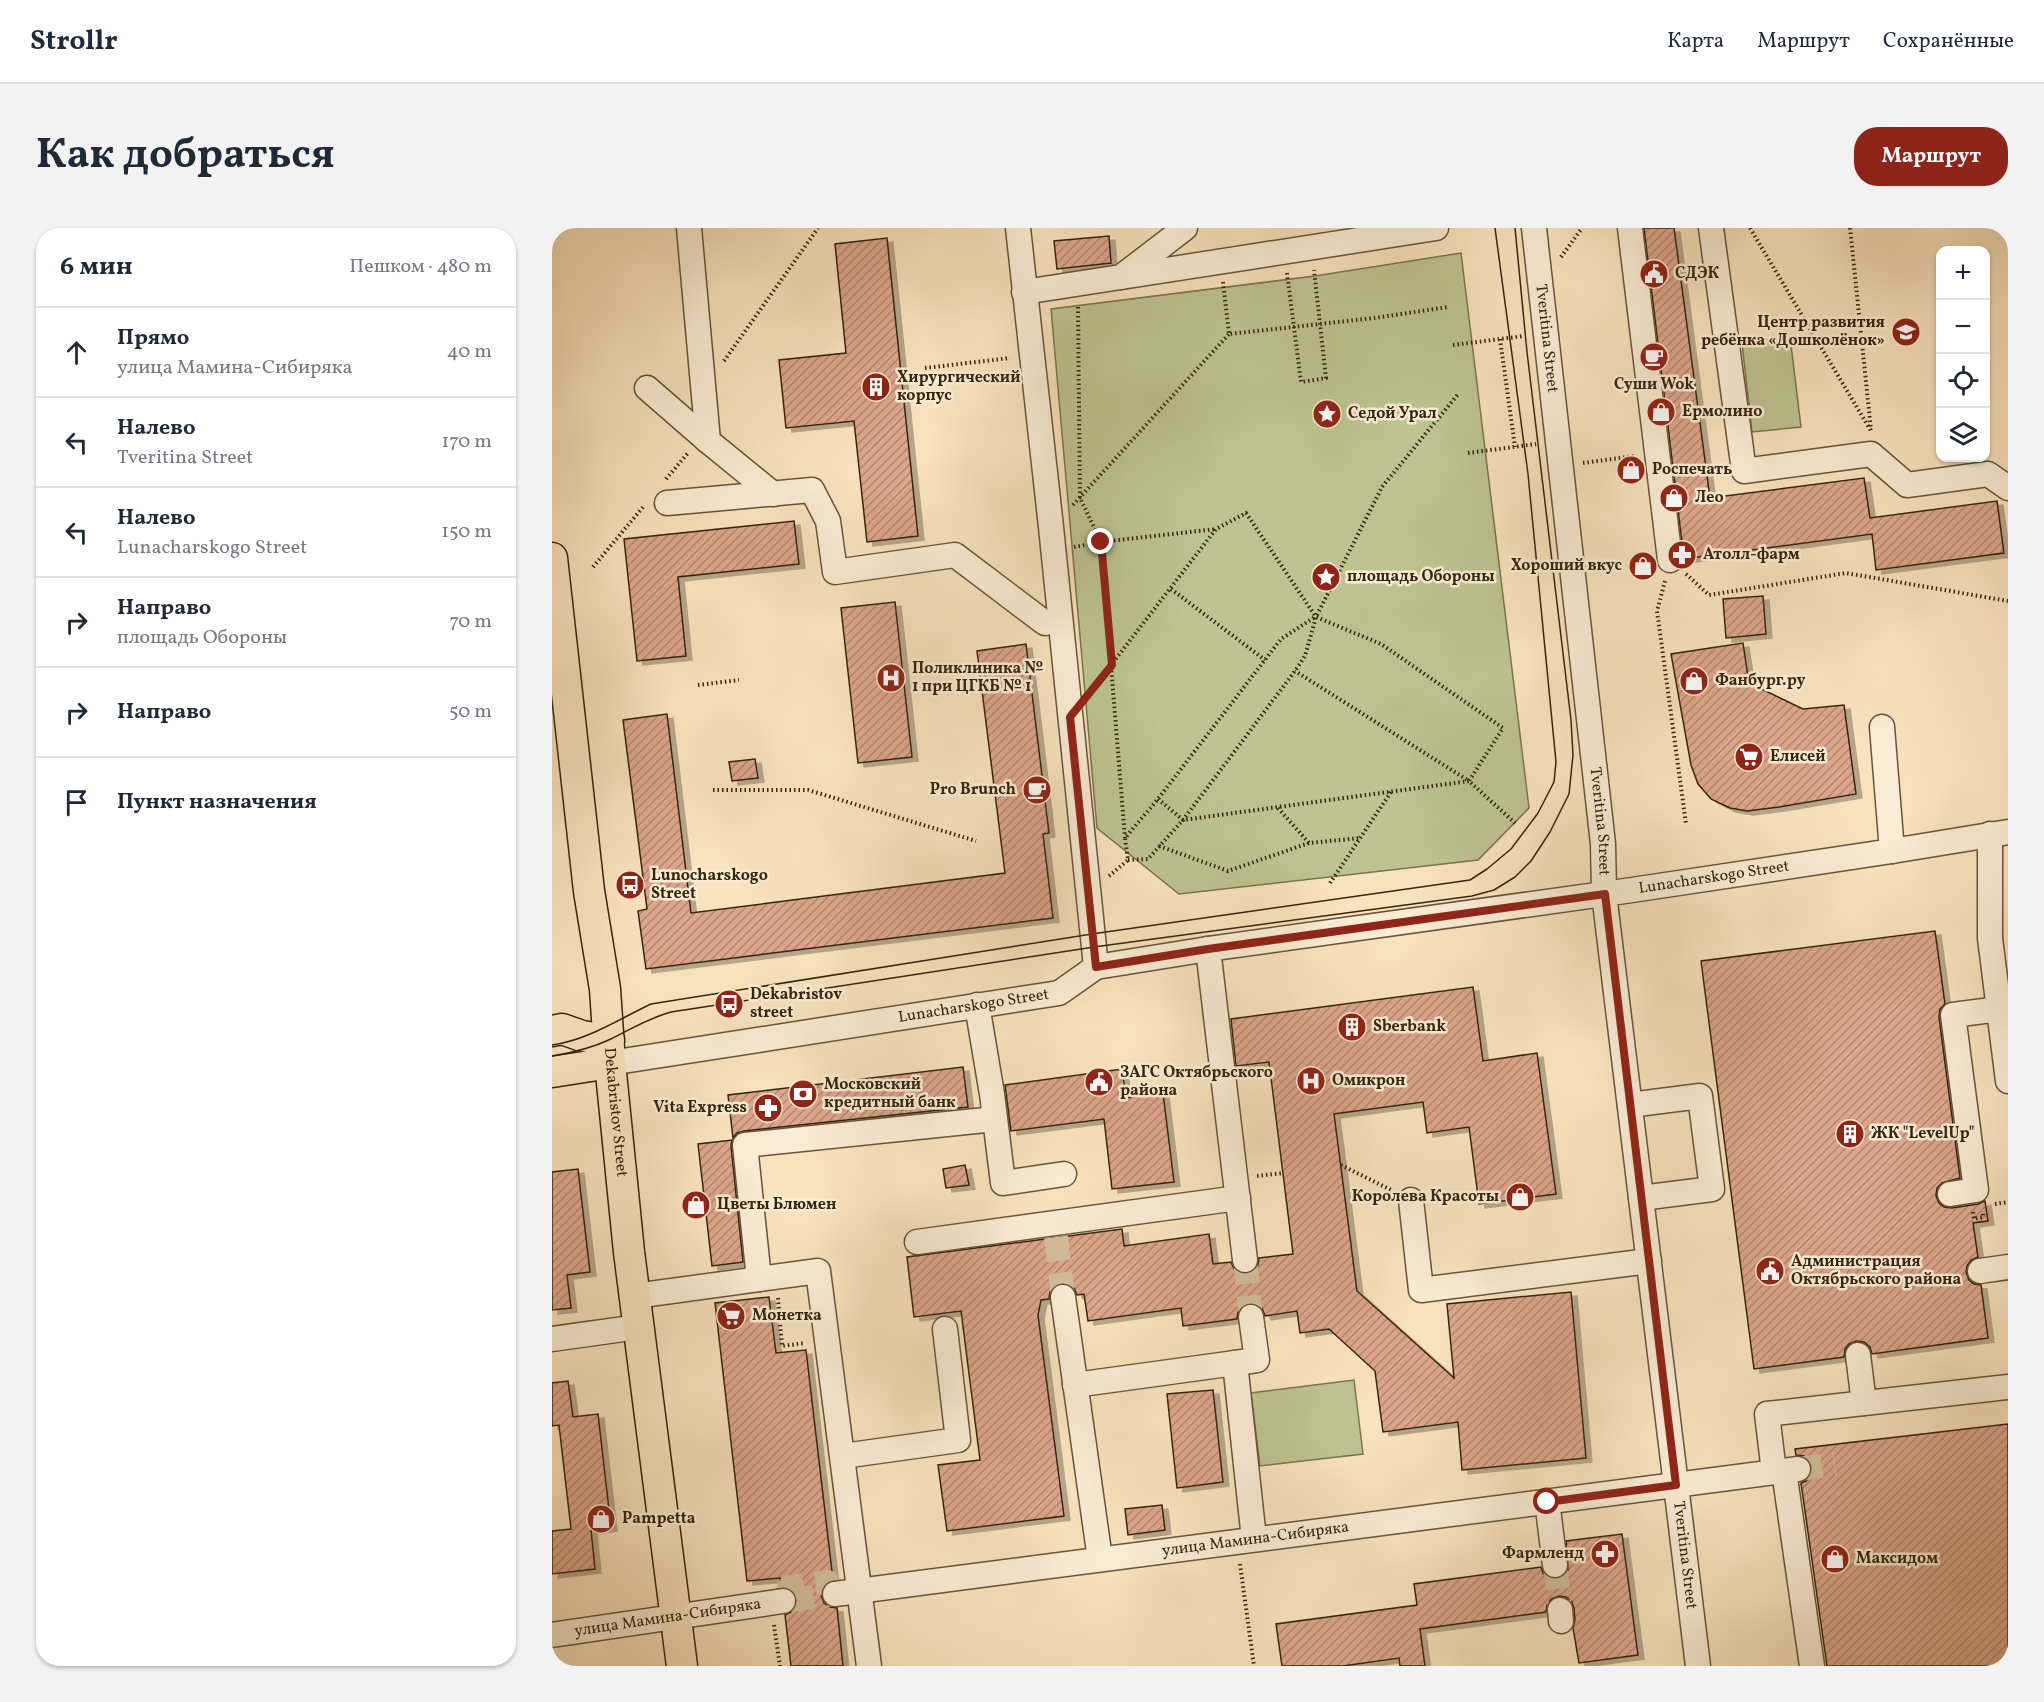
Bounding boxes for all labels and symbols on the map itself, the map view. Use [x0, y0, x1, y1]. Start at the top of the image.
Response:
public building icon: СДЭК [1638, 258, 1670, 290]
place label: СДЭК [1675, 263, 1719, 285]
street label: Tveritina Street [1529, 283, 1563, 394]
place label: Центр развития ребёнка «Дошколёнок» [1701, 312, 1885, 352]
school or university icon: Центр развития ребёнка «Дошколёнок» [1890, 316, 1922, 348]
cafe icon: Суши Wok [1638, 341, 1670, 373]
place label: Хирургический корпус [897, 367, 1020, 407]
building icon: Хирургический корпус [860, 371, 892, 403]
place label: Суши Wok [1614, 374, 1694, 396]
shop icon: Ермолино [1645, 396, 1677, 428]
place icon: Седой Урал [1311, 398, 1343, 430]
place label: Ермолино [1682, 401, 1762, 423]
place label: Седой Урал [1348, 403, 1437, 425]
shop icon: Роспечать [1615, 454, 1647, 486]
place label: Роспечать [1652, 459, 1732, 481]
shop icon: Лео [1658, 482, 1690, 514]
place label: Лео [1695, 487, 1724, 509]
route end [1087, 528, 1113, 554]
pharmacy icon: Атолл-фарм [1666, 539, 1698, 571]
place label: Атолл-фарм [1703, 544, 1800, 566]
shop icon: Хороший вкус [1627, 550, 1659, 582]
place label: Хороший вкус [1511, 555, 1623, 577]
place icon: площадь Обороны [1310, 561, 1342, 593]
place label: площадь Обороны [1347, 566, 1495, 588]
place label: Поликлиника № 1 при ЦГКБ № 1 [912, 658, 1044, 698]
hospital icon: Поликлиника № 1 при ЦГКБ № 1 [875, 662, 907, 694]
shop icon: Фанбург.ру [1678, 665, 1710, 697]
place label: Фанбург.ру [1715, 670, 1805, 692]
supermarket icon: Елисей [1733, 741, 1765, 773]
place label: Елисей [1770, 746, 1826, 768]
street label: Tveritina Street [1583, 766, 1615, 876]
cafe icon: Pro Brunch [1021, 774, 1053, 806]
place label: Pro Brunch [930, 779, 1016, 801]
street label: Lunacharskogo Street [1637, 855, 1791, 900]
place label: Lunocharskogo Street [651, 865, 768, 905]
bus stop icon: Lunocharskogo Street [614, 869, 646, 901]
place label: Dekabristov street [750, 984, 842, 1024]
street label: Lunacharskogo Street [897, 984, 1051, 1029]
bus stop icon: Dekabristov street [713, 988, 745, 1020]
building icon: Sberbank [1336, 1011, 1368, 1043]
place label: Sberbank [1373, 1016, 1446, 1038]
street label: Dekabristov Street [598, 1047, 632, 1178]
place label: ЗАГС Октябрьского района [1120, 1062, 1273, 1102]
hospital icon: Омикрон [1295, 1065, 1327, 1097]
public building icon: ЗАГС Октябрьского района [1083, 1066, 1115, 1098]
place label: Омикрон [1332, 1070, 1405, 1092]
place label: Московский кредитный банк [824, 1074, 956, 1114]
bank icon: Московский кредитный банк [787, 1078, 819, 1110]
pharmacy icon: Vita Express [752, 1092, 784, 1124]
place label: Vita Express [653, 1097, 747, 1119]
building icon: ЖК "LevelUp" [1834, 1118, 1866, 1150]
place label: ЖК "LevelUp" [1871, 1123, 1975, 1145]
shop icon: Королева Красоты [1504, 1181, 1536, 1213]
place label: Королева Красоты [1352, 1186, 1499, 1208]
shop icon: Цветы Блюмен [680, 1189, 712, 1221]
place label: Цветы Блюмен [717, 1194, 836, 1216]
place label: Администрация Октябрьского района [1791, 1251, 1961, 1291]
public building icon: Администрация Октябрьского района [1754, 1255, 1786, 1287]
supermarket icon: Монетка [715, 1300, 747, 1332]
place label: Монетка [752, 1305, 822, 1327]
route start [1533, 1488, 1559, 1514]
street label: Tveritina Street [1667, 1500, 1702, 1611]
shop icon: Pampetta [585, 1503, 617, 1535]
place label: Pampetta [622, 1508, 696, 1530]
street label: улица Мамина-Сибиряка [1161, 1516, 1350, 1562]
pharmacy icon: Фармленд [1589, 1538, 1621, 1570]
place label: Фармленд [1502, 1543, 1584, 1565]
shop icon: Максидом [1819, 1543, 1851, 1575]
place label: Максидом [1856, 1548, 1938, 1570]
street label: улица Мамина-Сибиряка [573, 1593, 763, 1643]

